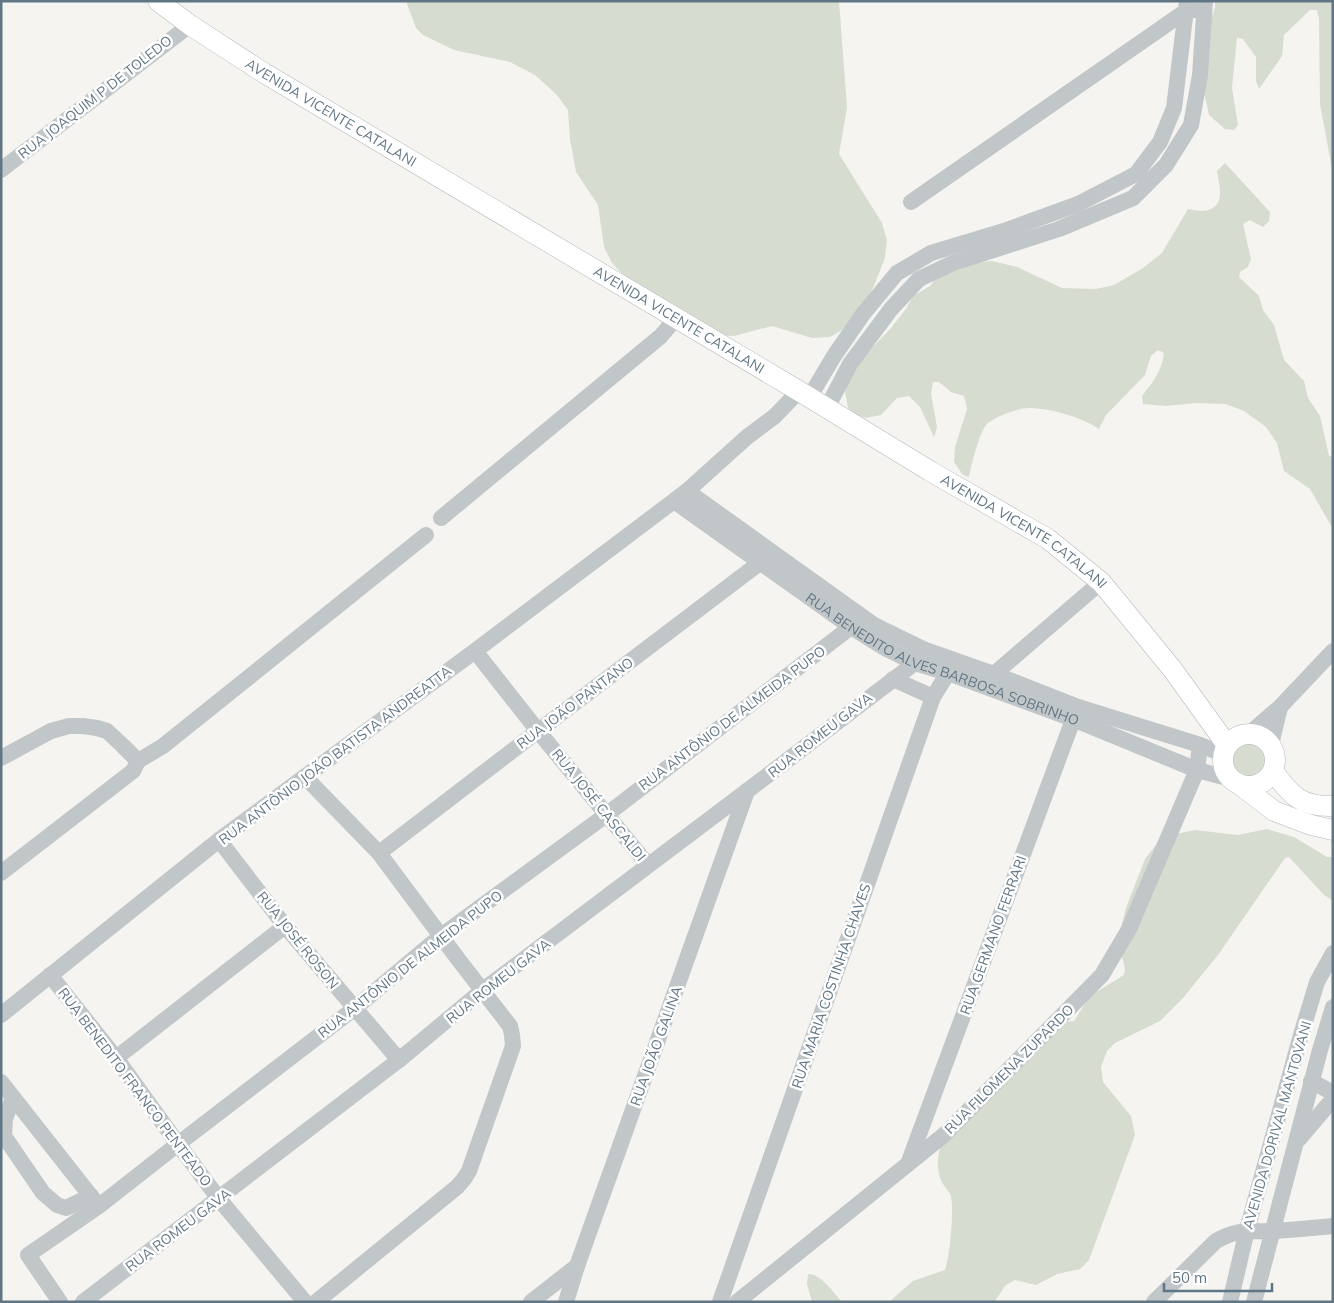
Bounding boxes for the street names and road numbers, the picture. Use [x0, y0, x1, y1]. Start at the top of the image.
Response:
street label: RUA JOAQUIM P DE TOLEDO [14, 31, 176, 163]
street label: AVENIDA VICENTE CATALANI [242, 54, 420, 171]
street label: AVENIDA VICENTE CATALANI [590, 262, 768, 377]
street label: AVENIDA VICENTE CATALANI [938, 470, 1111, 592]
street label: RUA BENEDITO ALVES BARBOSA SOBRINHO [802, 589, 1082, 730]
street label: RUA ANTÔNIO DE ALMEIDA PUPO [635, 642, 829, 794]
street label: RUA JOÃO PANTANO [513, 653, 637, 753]
street label: RUA ANTÔNIO JOÃO BATISTA ANDREATTA [215, 661, 455, 848]
street label: RUA ROMEU GAVA [764, 688, 876, 781]
street label: RUA JOSÉ CASCALDI [548, 745, 650, 865]
street label: RUA GERMANO FERRARI [956, 853, 1030, 1017]
street label: RUA MARIA COSTINHA CHAVES [787, 881, 875, 1091]
street label: RUA ANTÔNIO DE ALMEIDA PUPO [314, 886, 506, 1042]
street label: RUA JOSÉ ROSON [253, 888, 343, 992]
street label: RUA ROMEU GAVA [442, 934, 554, 1027]
street label: RUA JOÃO GALINA [626, 983, 686, 1108]
street label: RUA BENEDITO FRANCO PENTEADO [54, 984, 216, 1190]
street label: RUA FILOMENA ZUPARDO [940, 1000, 1078, 1138]
street label: AVENIDA DORIVAL MANTOVANI [1239, 1019, 1315, 1231]
street label: RUA ROMEU GAVA [122, 1184, 235, 1276]

